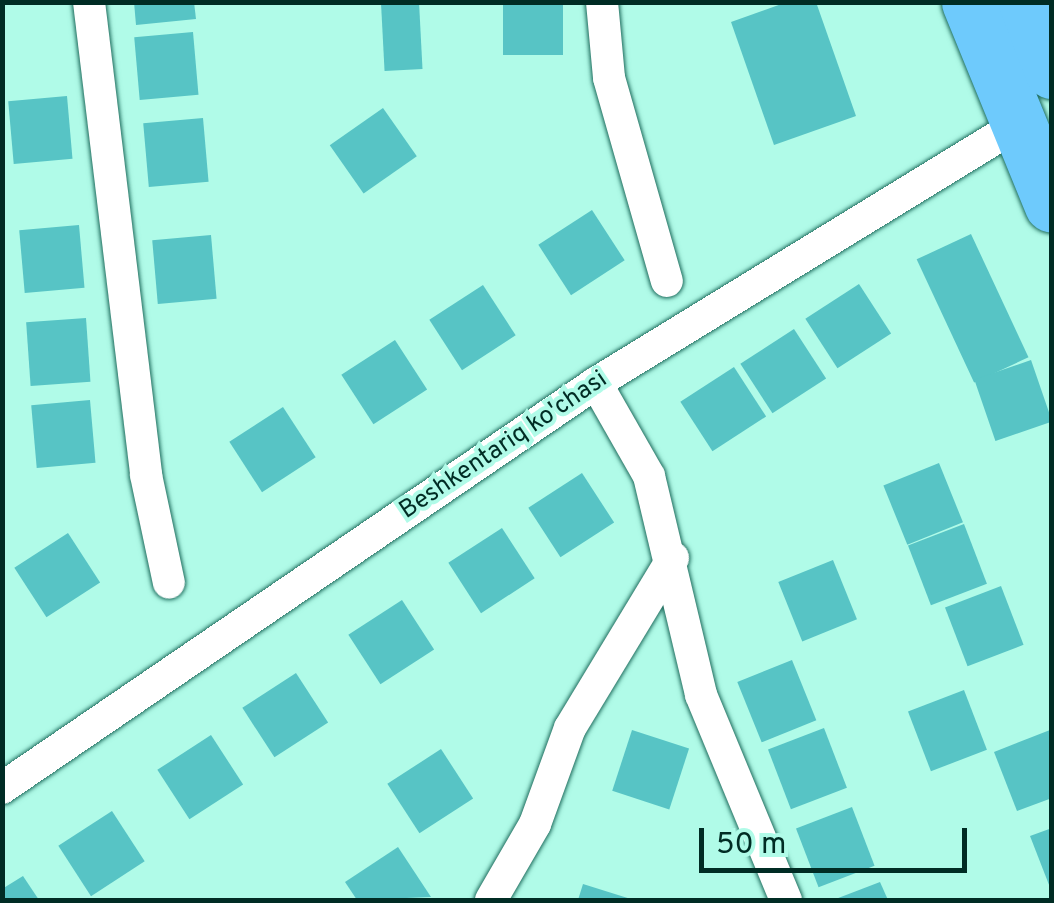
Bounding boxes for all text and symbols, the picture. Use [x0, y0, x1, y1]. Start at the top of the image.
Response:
street label: Beshkentariq ko'chasi [395, 365, 613, 527]
scale bar [704, 808, 972, 870]
text: 50 m [716, 827, 786, 864]

